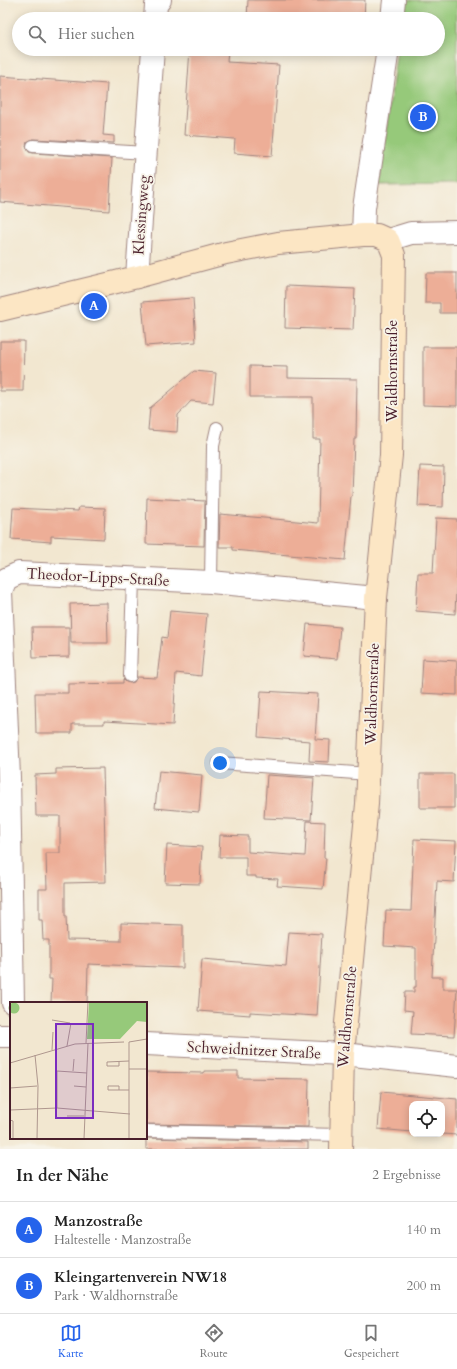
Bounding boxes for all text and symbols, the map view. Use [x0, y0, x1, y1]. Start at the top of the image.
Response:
search box [12, 12, 445, 56]
icon: search [26, 23, 48, 45]
text: Hier suchen [58, 24, 135, 44]
pin: B [410, 102, 436, 132]
street label: Klessingweg [128, 174, 154, 256]
pin: A [81, 291, 107, 321]
street label: Waldhornstraße [382, 319, 402, 423]
street label: Theodor-Lipps-Straße [26, 563, 170, 591]
street label: Waldhornstraße [360, 642, 384, 747]
your location [210, 753, 230, 773]
street label: Waldhornstraße [332, 965, 361, 1070]
inset map [10, 1002, 147, 1139]
street label: Schweidnitzer Straße [187, 1037, 322, 1064]
map controls [409, 1101, 445, 1137]
button: locate [409, 1101, 445, 1137]
text: In der Nähe [16, 1164, 109, 1187]
text: 2 Ergebnisse [372, 1166, 441, 1184]
text: Manzostraße [54, 1211, 143, 1231]
text: A [24, 1221, 34, 1239]
text: 140 m [407, 1221, 441, 1239]
text: Haltestelle · Manzostraße [54, 1231, 192, 1249]
text: Kleingartenverein NW18 [54, 1267, 227, 1287]
text: B [24, 1277, 34, 1295]
text: 200 m [407, 1277, 441, 1295]
text: Park · Waldhornstraße [54, 1287, 178, 1305]
tab: Karte [58, 1322, 84, 1361]
tab: Route [200, 1322, 228, 1361]
tab: Gespeichert [344, 1322, 399, 1361]

